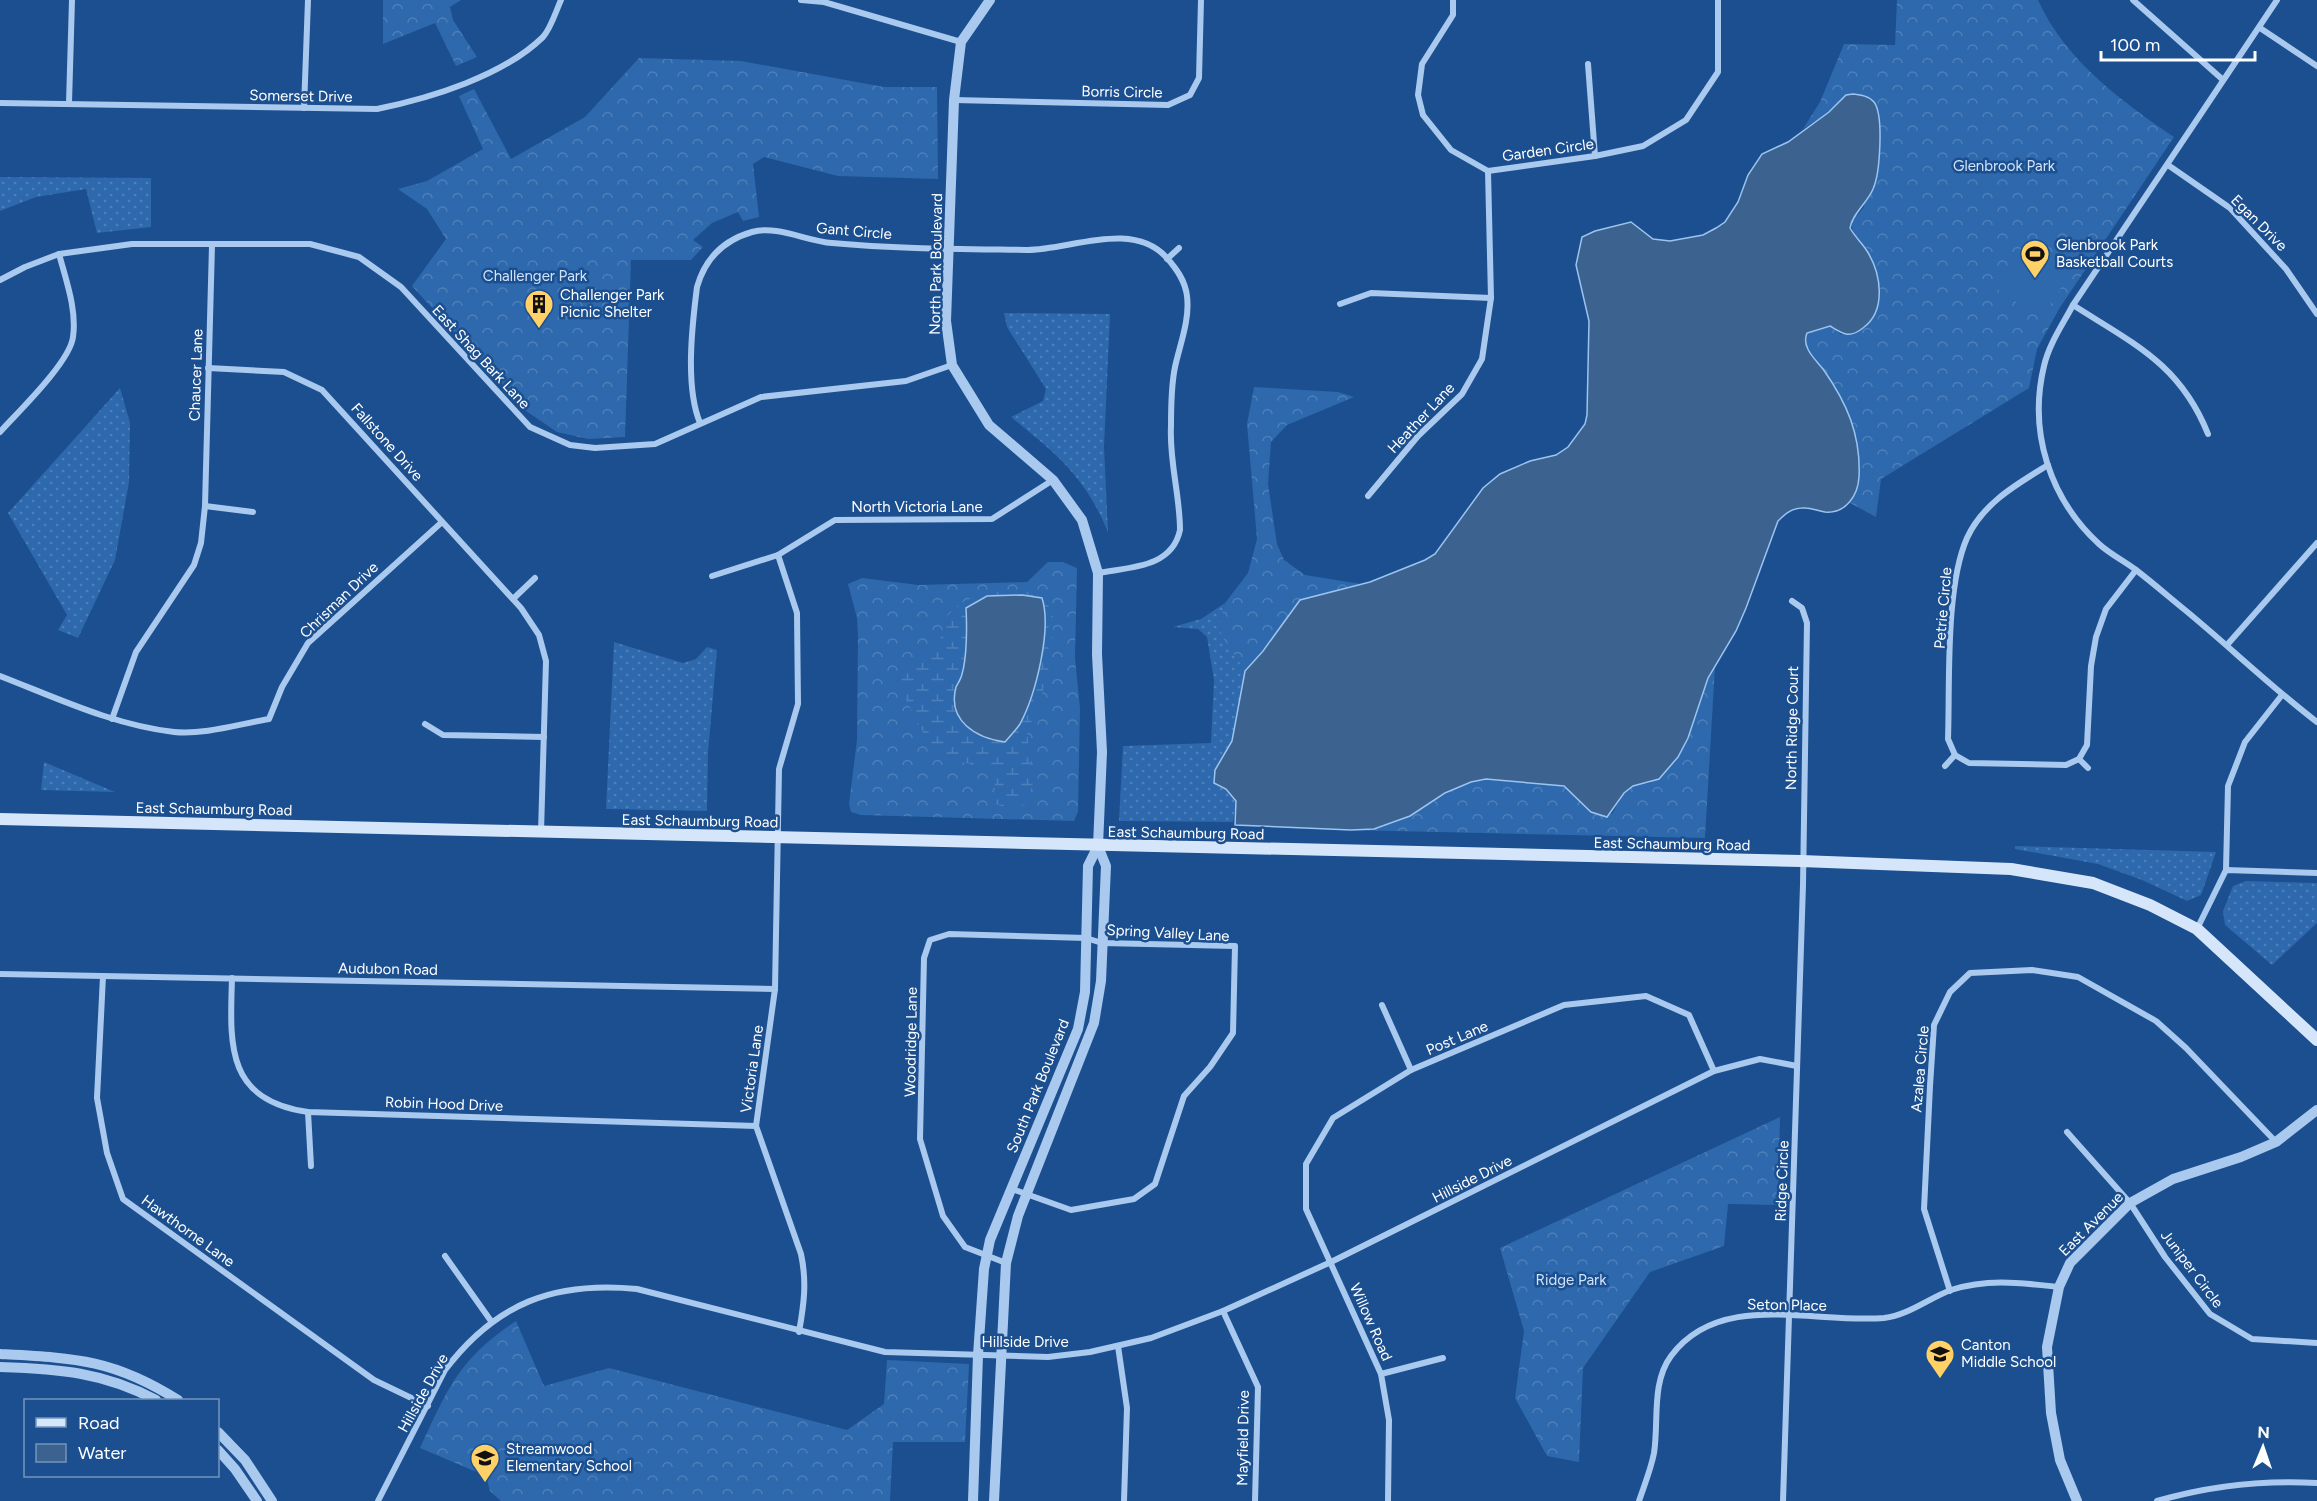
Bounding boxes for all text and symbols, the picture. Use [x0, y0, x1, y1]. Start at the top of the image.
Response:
scale bar [2101, 24, 2256, 62]
text: 100 m [2110, 34, 2160, 56]
street label: Borris Circle [1081, 82, 1163, 102]
street label: Somerset Drive [249, 86, 353, 106]
street label: Garden Circle [1501, 135, 1595, 165]
park label: Glenbrook Park [1953, 157, 2056, 175]
street label: Egan Drive [2227, 191, 2291, 255]
street label: North Park Boulevard [926, 193, 946, 335]
street label: Gant Circle [815, 219, 893, 243]
place label: Glenbrook Park Basketball Courts [2056, 236, 2173, 271]
sports icon: Glenbrook Park Basketball Courts [2019, 238, 2051, 280]
park label: Challenger Park [483, 267, 588, 285]
place label: Challenger Park Picnic Shelter [560, 286, 665, 321]
building icon: Challenger Park Picnic Shelter [523, 288, 555, 330]
street label: East Shag Bark Lane [428, 301, 534, 413]
street label: Chaucer Lane [185, 329, 207, 421]
street label: Heather Lane [1384, 379, 1458, 457]
street label: Fallstone Drive [347, 399, 427, 485]
street label: North Victoria Lane [851, 498, 983, 516]
street label: Chrisman Drive [296, 558, 382, 642]
street label: Petrie Circle [1930, 566, 1956, 650]
street label: North Ridge Court [1782, 665, 1802, 790]
street label: East Schaumburg Road [136, 799, 292, 819]
street label: East Schaumburg Road [622, 811, 778, 831]
street label: East Schaumburg Road [1108, 823, 1264, 843]
street label: East Schaumburg Road [1594, 834, 1750, 854]
street label: Spring Valley Lane [1106, 921, 1230, 945]
street label: Audubon Road [338, 959, 438, 979]
street label: Woodridge Lane [901, 987, 921, 1097]
street label: South Park Boulevard [1003, 1016, 1073, 1156]
street label: Post Lane [1423, 1017, 1491, 1059]
street label: Victoria Lane [737, 1024, 767, 1114]
street label: Azalea Circle [1907, 1025, 1933, 1113]
street label: Robin Hood Drive [385, 1093, 503, 1115]
street label: Ridge Circle [1772, 1140, 1792, 1222]
street label: Hillside Drive [1429, 1151, 1515, 1207]
street label: East Avenue [2055, 1188, 2127, 1260]
street label: Hawthorne Lane [138, 1191, 238, 1271]
street label: Juniper Circle [2157, 1227, 2227, 1311]
park label: Ridge Park [1536, 1271, 1607, 1289]
street label: Willow Road [1346, 1280, 1396, 1364]
street label: Seton Place [1747, 1295, 1827, 1315]
street label: Hillside Drive [981, 1333, 1069, 1351]
place label: Canton Middle School [1961, 1336, 2056, 1371]
school or university icon: Canton Middle School [1924, 1338, 1956, 1380]
street label: Hillside Drive [394, 1351, 452, 1435]
street label: Mayfield Drive [1233, 1390, 1253, 1486]
legend [24, 1399, 219, 1477]
text: Road [78, 1412, 119, 1434]
north arrow [2233, 1417, 2293, 1477]
text: N [2257, 1423, 2270, 1442]
place label: Streamwood Elementary School [506, 1440, 632, 1475]
text: Water [78, 1442, 126, 1464]
school or university icon: Streamwood Elementary School [469, 1442, 501, 1484]

